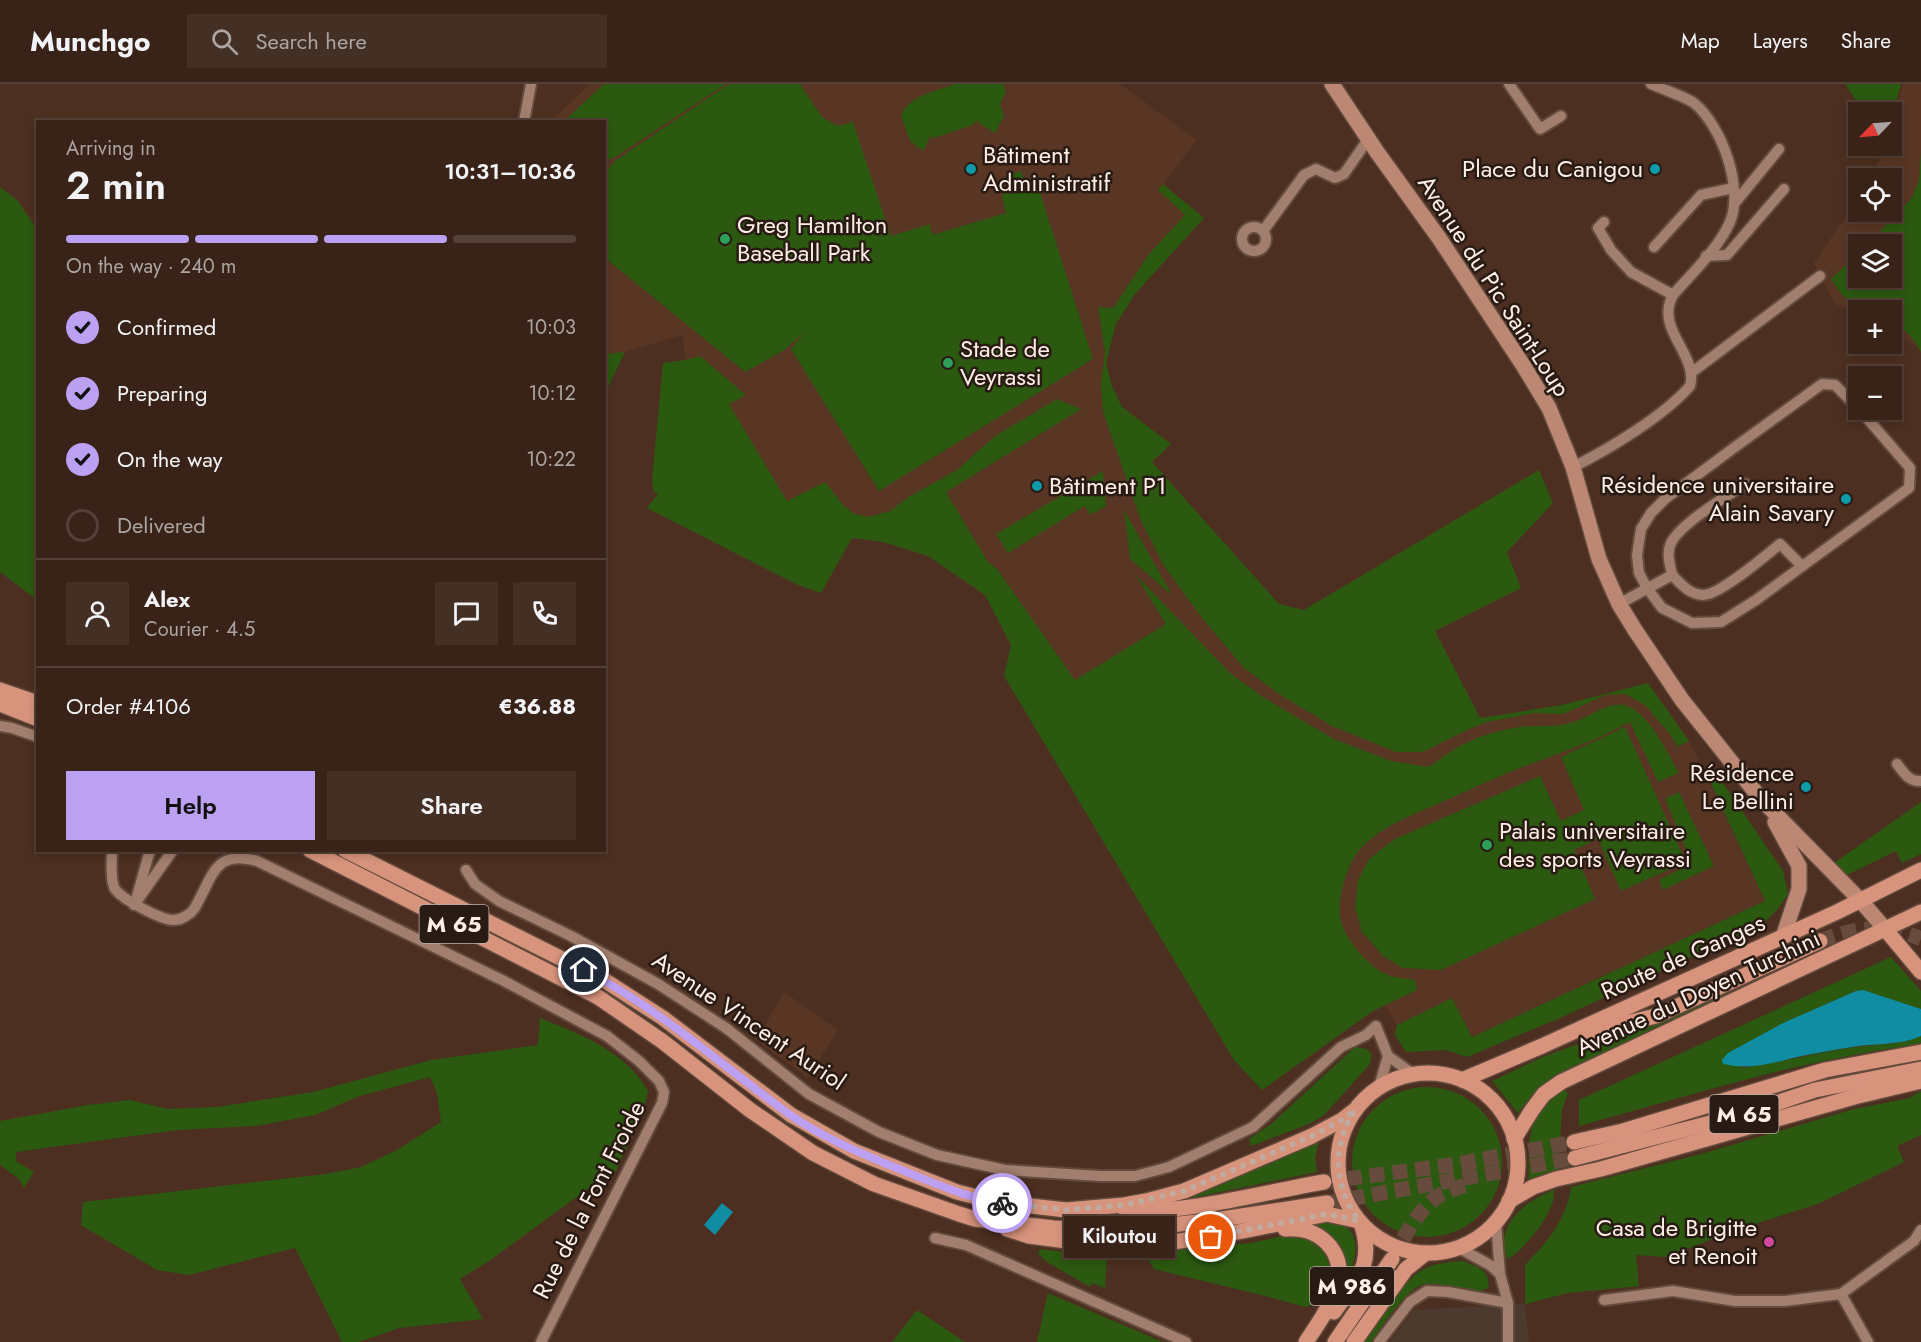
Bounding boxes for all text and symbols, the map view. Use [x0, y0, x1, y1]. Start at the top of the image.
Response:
search box [187, 14, 607, 68]
text: Munchgo [30, 21, 151, 62]
icon: search [208, 25, 241, 58]
text: Search here [256, 25, 367, 57]
text: Map [1681, 26, 1720, 56]
text: Layers [1753, 26, 1808, 56]
text: Share [1841, 26, 1891, 56]
north arrow [1848, 102, 1902, 156]
map controls [1848, 102, 1902, 420]
text: Arriving in [66, 134, 156, 163]
place label: Bâtiment Administratif [983, 137, 1112, 200]
place label: Place du Canigou [1462, 151, 1643, 186]
text: 10:31–10:36 [444, 155, 576, 187]
text: 2 min [66, 157, 166, 214]
marker: Bâtiment Administratif [964, 162, 978, 176]
marker: Place du Canigou [1648, 162, 1662, 176]
street label: Avenue du Pic Saint-Loup [1409, 168, 1579, 403]
button: locate [1848, 168, 1902, 222]
place label: Greg Hamilton Baseball Park [737, 207, 887, 270]
marker: Greg Hamilton Baseball Park [718, 232, 732, 246]
button: layers [1848, 234, 1902, 288]
text: On the way · 240 m [66, 252, 236, 281]
button: + [1848, 300, 1902, 354]
icon: check [66, 311, 99, 344]
text: Confirmed [117, 311, 216, 343]
text: 10:03 [526, 313, 576, 342]
place label: Stade de Veyrassi [960, 331, 1050, 394]
marker: Stade de Veyrassi [941, 356, 955, 370]
button: − [1848, 366, 1902, 420]
icon: check [66, 377, 99, 410]
text: Preparing [117, 377, 208, 409]
text: 10:12 [529, 379, 576, 408]
icon: check [66, 443, 99, 476]
text: On the way [117, 443, 222, 475]
text: 10:22 [526, 445, 576, 474]
place label: Résidence universitaire Alain Savary [1601, 467, 1834, 530]
place label: Bâtiment P1 [1049, 468, 1167, 503]
marker: Bâtiment P1 [1030, 479, 1044, 493]
marker: Résidence universitaire Alain Savary [1839, 492, 1853, 506]
text: Delivered [117, 509, 206, 541]
button: person [66, 582, 129, 645]
button: chat [435, 582, 498, 645]
button: phone [513, 582, 576, 645]
text: Alex [144, 583, 190, 615]
text: Courier · 4.5 [144, 615, 255, 644]
text: Order #4106 [66, 690, 191, 722]
text: €36.88 [499, 690, 576, 722]
place label: Résidence Le Bellini [1690, 755, 1794, 818]
button: Help [66, 771, 315, 840]
button: Share [327, 771, 576, 840]
marker: Résidence Le Bellini [1799, 780, 1813, 794]
place label: Palais universitaire des sports Veyrassi [1499, 813, 1691, 876]
marker: Palais universitaire des sports Veyrassi [1480, 838, 1494, 852]
road number: M 65 [420, 905, 488, 943]
street label: Route de Ganges [1595, 905, 1770, 1008]
street label: Avenue du Doyen Turchini [1570, 921, 1826, 1065]
street label: Avenue Vincent Auriol [645, 943, 853, 1099]
pin [558, 944, 609, 995]
icon: home [567, 953, 600, 986]
street label: Rue de la Font Froide [524, 1095, 654, 1305]
road number: M 65 [1710, 1095, 1778, 1133]
courier [972, 1173, 1032, 1233]
icon: bike [986, 1187, 1019, 1220]
place label: Casa de Brigitte et Renoit [1596, 1210, 1757, 1273]
pin [1185, 1211, 1236, 1262]
callout: Kiloutou [1064, 1216, 1175, 1258]
icon: bag [1194, 1220, 1227, 1253]
text: Kiloutou [1082, 1222, 1157, 1251]
marker: Casa de Brigitte et Renoit [1762, 1235, 1776, 1249]
road number: M 986 [1310, 1267, 1394, 1305]

